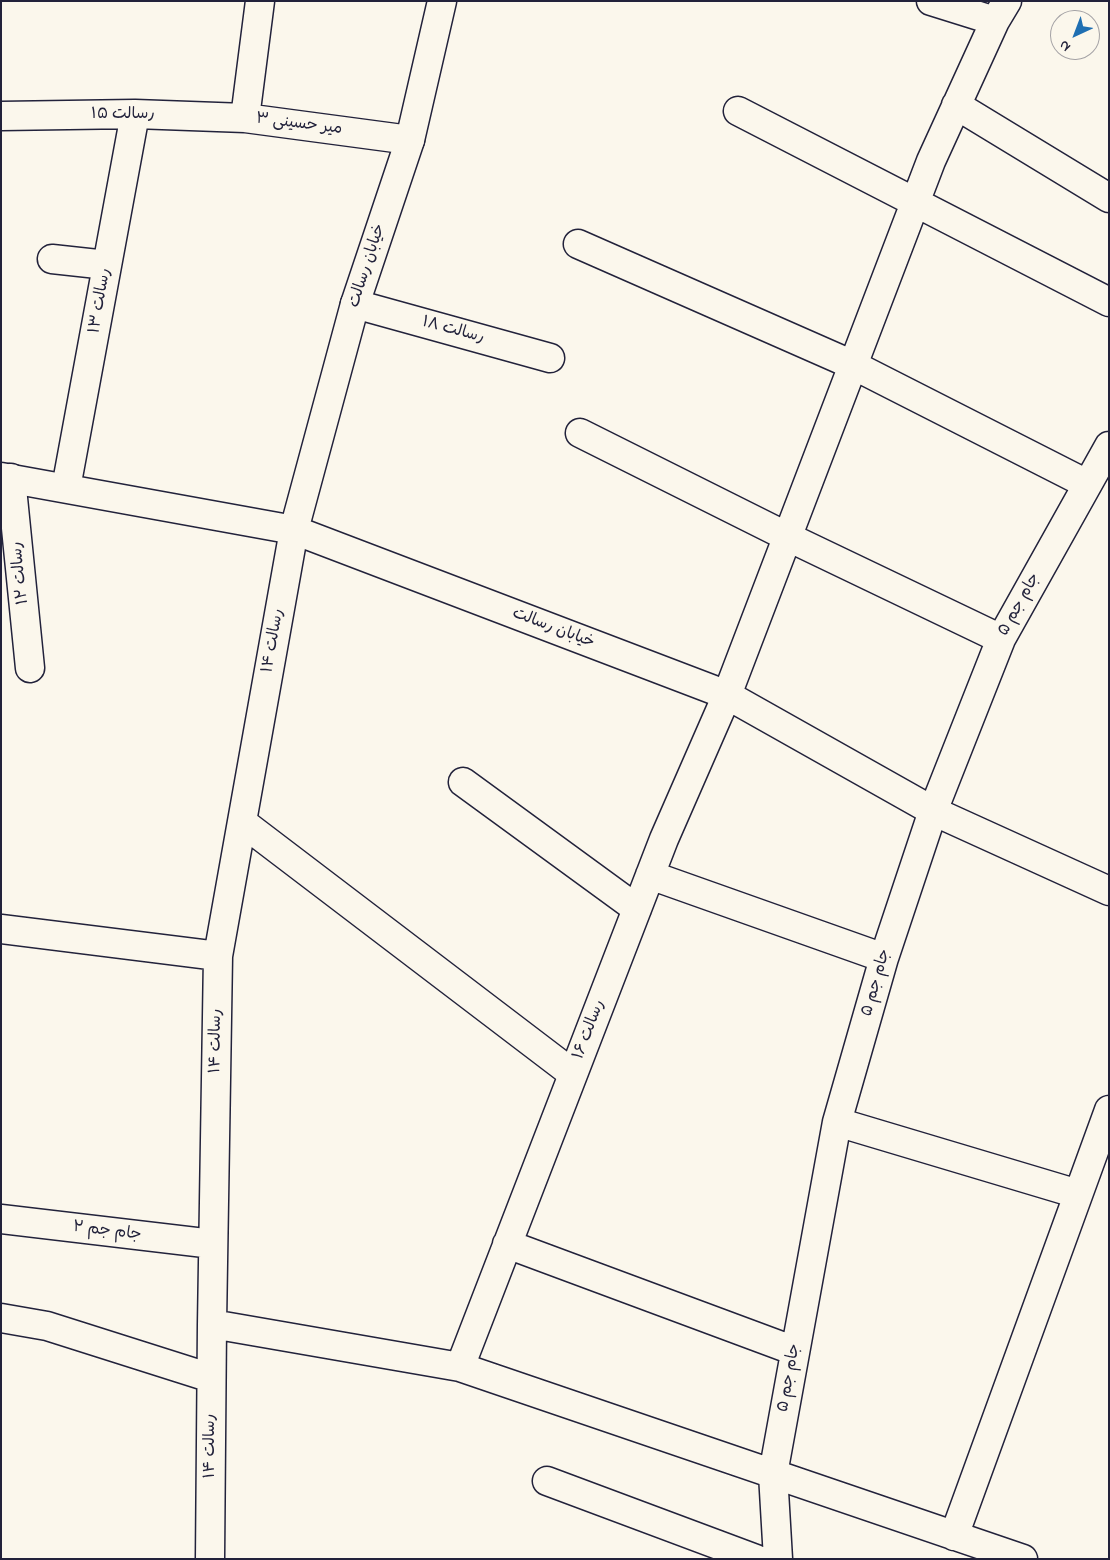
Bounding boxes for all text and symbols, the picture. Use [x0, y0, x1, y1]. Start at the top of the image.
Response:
north arrow [1050, 10, 1100, 60]
text: N [1054, 35, 1076, 57]
street label: رسالت ۱۵ [91, 105, 155, 125]
street label: میر حسینی ۳ [255, 110, 343, 140]
street label: خیابان رسالت [346, 222, 390, 310]
street label: رسالت ۱۳ [86, 267, 116, 335]
street label: رسالت ۱۸ [420, 313, 486, 349]
street label: رسالت ۱۲ [8, 540, 34, 606]
street label: جام جم ۵ [995, 570, 1045, 640]
street label: خیابان رسالت [509, 605, 597, 653]
street label: رسالت ۱۴ [259, 607, 289, 675]
street label: جام جم ۵ [858, 947, 896, 1019]
street label: رسالت ۱۶ [570, 997, 610, 1063]
street label: رسالت ۱۴ [207, 1008, 227, 1074]
street label: جام جم ۲ [72, 1218, 142, 1246]
street label: جام جم ۵ [775, 1342, 805, 1414]
street label: رسالت ۱۴ [201, 1414, 221, 1478]

